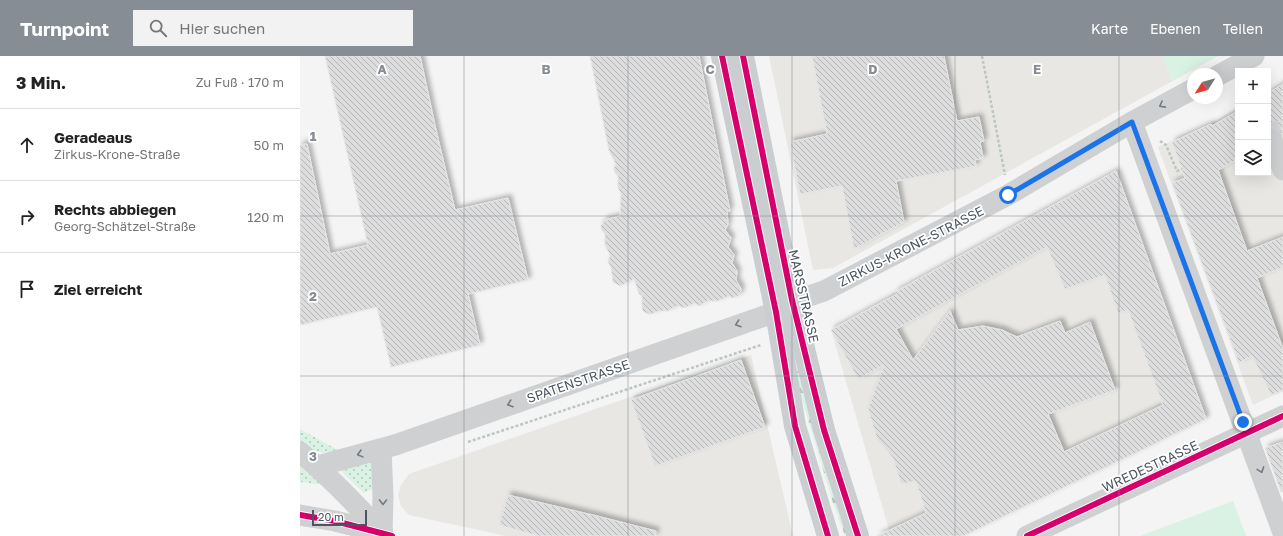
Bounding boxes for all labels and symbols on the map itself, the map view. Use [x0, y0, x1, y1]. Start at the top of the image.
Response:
text: A [377, 61, 387, 77]
text: B [541, 61, 551, 77]
text: C [705, 61, 715, 77]
text: D [868, 61, 878, 77]
text: E [1033, 61, 1041, 77]
north arrow [1187, 68, 1223, 104]
one-way arrow [1159, 101, 1167, 108]
text: 1 [310, 128, 317, 144]
route start [999, 186, 1017, 204]
street label: ZIRKUS-KRONE-STRASSE [836, 202, 986, 290]
street label: MARSSTRASSE [785, 248, 823, 344]
text: 2 [309, 288, 317, 304]
one-way arrow [735, 320, 742, 328]
street label: SPATENSTRASSE [525, 356, 632, 406]
one-way arrow [507, 400, 514, 408]
route end [1234, 413, 1252, 431]
street label: WREDESTRASSE [1099, 437, 1201, 495]
text: 3 [309, 448, 317, 464]
one-way arrow [357, 450, 364, 458]
one-way arrow [1256, 467, 1264, 474]
one-way arrow [379, 499, 387, 505]
scale bar [312, 508, 367, 527]

